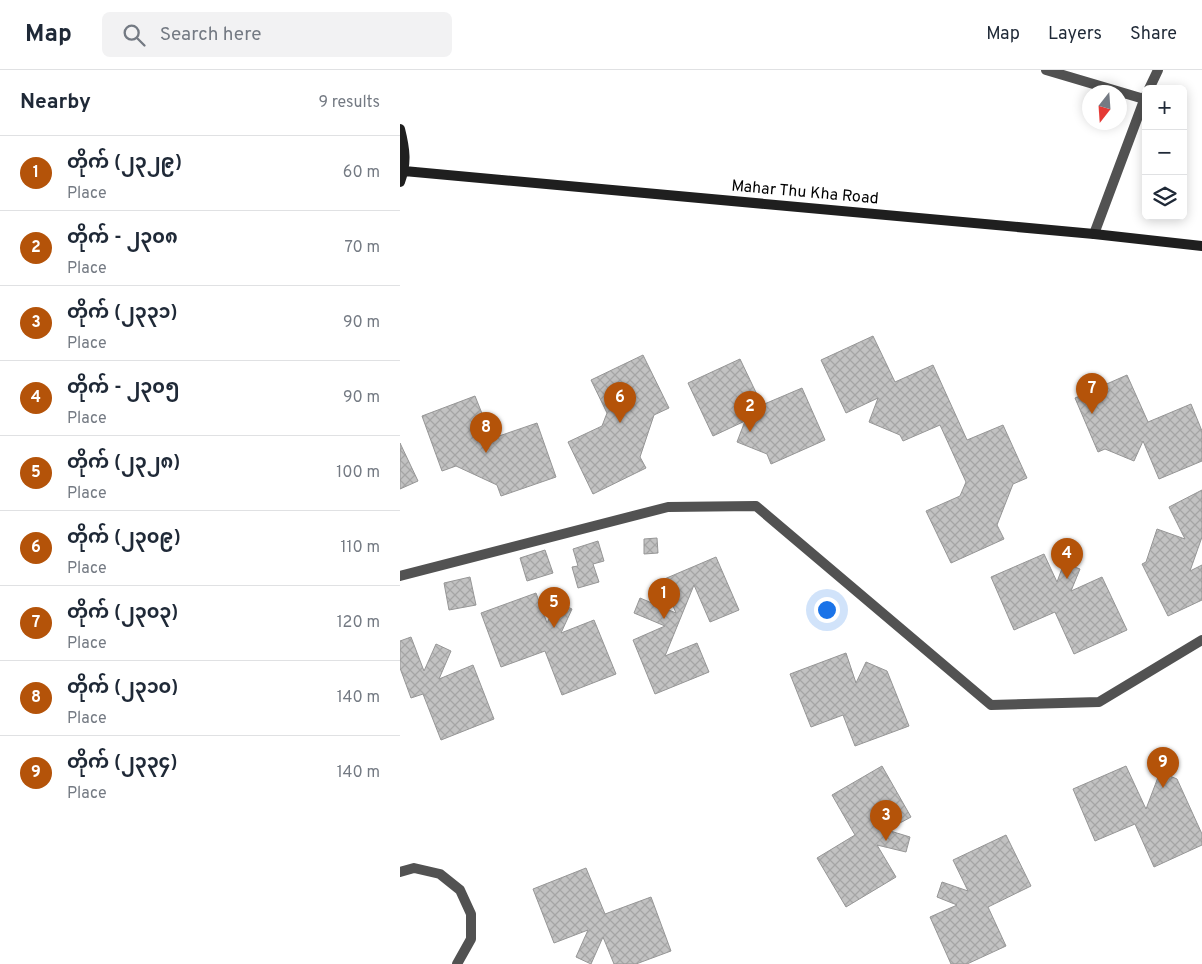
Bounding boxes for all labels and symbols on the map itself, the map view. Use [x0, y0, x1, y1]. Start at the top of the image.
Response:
north arrow [1082, 85, 1127, 130]
street label: Mahar Thu Kha Road [730, 177, 880, 209]
pin: 7 [1076, 373, 1108, 414]
pin: 6 [604, 382, 636, 423]
pin: 2 [734, 391, 766, 432]
pin: 8 [470, 412, 502, 453]
pin: 4 [1051, 538, 1083, 579]
pin: 1 [648, 578, 680, 619]
pin: 5 [538, 587, 570, 628]
your location [814, 597, 840, 623]
pin: 9 [1147, 747, 1179, 788]
pin: 3 [870, 800, 902, 841]

